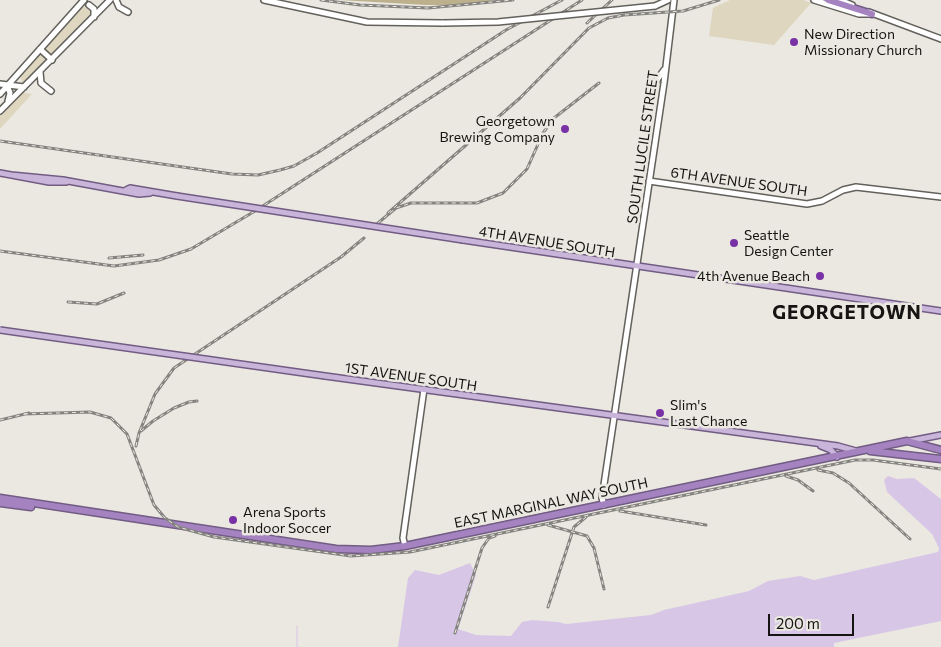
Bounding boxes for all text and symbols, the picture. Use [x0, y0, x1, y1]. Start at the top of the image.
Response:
place label: New Direction Missionary Church [804, 26, 922, 58]
marker: New Direction Missionary Church [788, 36, 800, 48]
street label: SOUTH LUCILE STREET [624, 69, 662, 225]
place label: Georgetown Brewing Company [439, 113, 555, 146]
marker: Georgetown Brewing Company [559, 123, 571, 135]
street label: 6TH AVENUE SOUTH [670, 164, 808, 200]
street label: 4TH AVENUE SOUTH [478, 223, 616, 261]
place label: Seattle Design Center [744, 227, 834, 260]
marker: Seattle Design Center [728, 237, 740, 249]
place label: 4th Avenue Beach [697, 268, 810, 284]
marker: 4th Avenue Beach [814, 270, 826, 282]
district label: GEORGETOWN [771, 302, 923, 324]
street label: 1ST AVENUE SOUTH [344, 359, 478, 395]
place label: Slim's Last Chance [670, 397, 747, 430]
marker: Slim's Last Chance [654, 407, 666, 419]
street label: EAST MARGINAL WAY SOUTH [453, 474, 649, 532]
place label: Arena Sports Indoor Soccer [243, 504, 331, 536]
marker: Arena Sports Indoor Soccer [227, 514, 239, 526]
scale bar [771, 604, 857, 636]
text: 200 m [776, 614, 820, 632]

